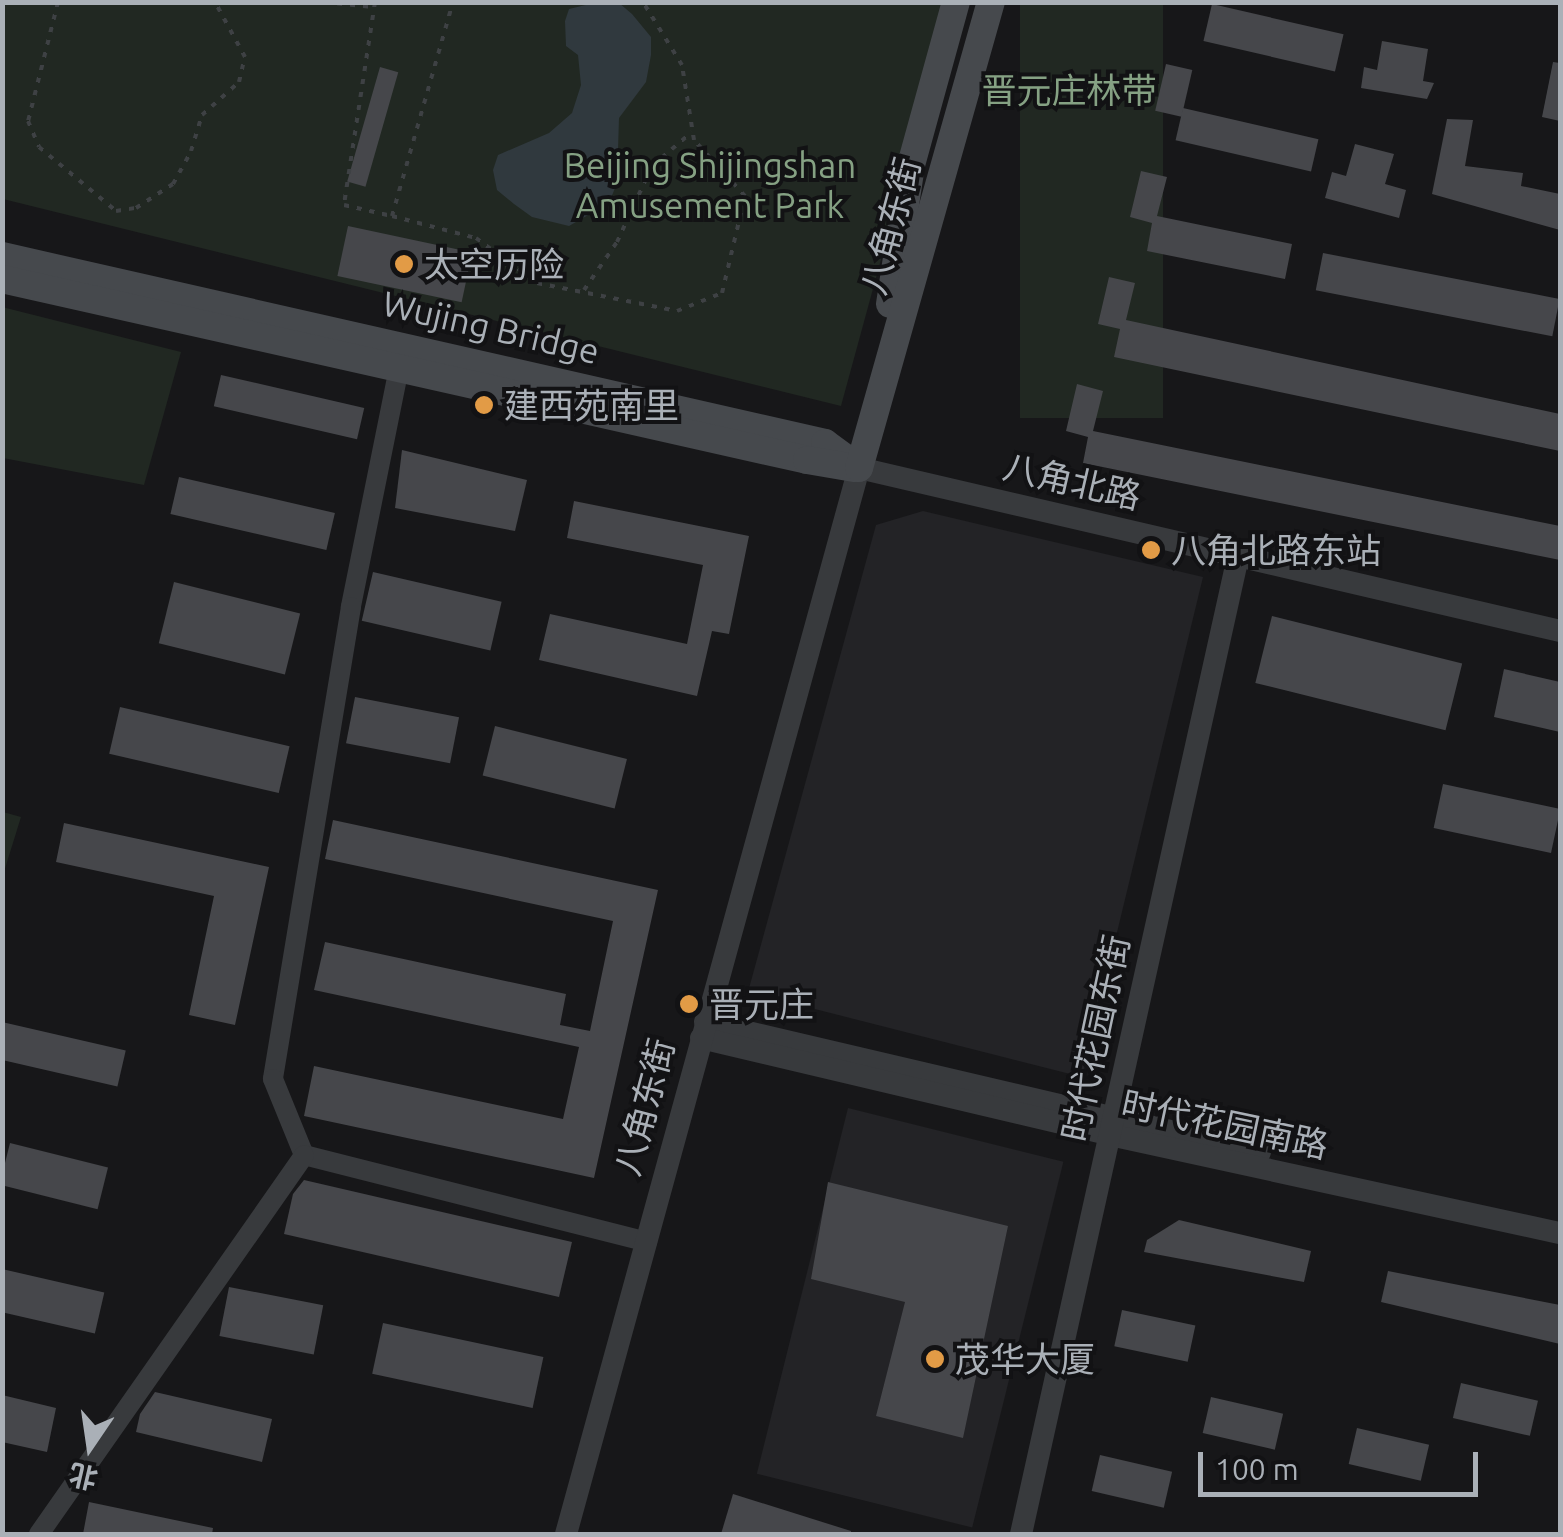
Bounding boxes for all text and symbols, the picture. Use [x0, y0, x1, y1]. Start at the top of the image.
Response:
park label: 晋元庄林带 [982, 69, 1156, 111]
park label: Beijing Shijingshan Amusement Park [564, 144, 856, 226]
street label: 八角东街 [852, 153, 928, 299]
place label: 太空历险 [424, 243, 564, 285]
marker: 太空历险 [393, 253, 415, 275]
street label: Wujing Bridge [379, 282, 603, 372]
place label: 建西苑南里 [504, 384, 679, 426]
marker: 建西苑南里 [473, 394, 495, 416]
street label: 八角北路 [999, 445, 1145, 517]
place label: 八角北路东站 [1171, 529, 1381, 571]
marker: 八角北路东站 [1140, 539, 1162, 561]
street label: 时代花园东街 [1053, 931, 1137, 1145]
place label: 晋元庄 [709, 983, 814, 1025]
marker: 晋元庄 [678, 993, 700, 1015]
street label: 八角东街 [606, 1034, 682, 1180]
street label: 时代花园南路 [1118, 1082, 1332, 1166]
place label: 茂华大厦 [955, 1338, 1095, 1380]
marker: 茂华大厦 [924, 1348, 946, 1370]
north arrow [40, 1397, 140, 1497]
scale bar [1203, 1432, 1483, 1494]
text: 100 m [1215, 1452, 1299, 1486]
text: 北 [66, 1458, 100, 1495]

